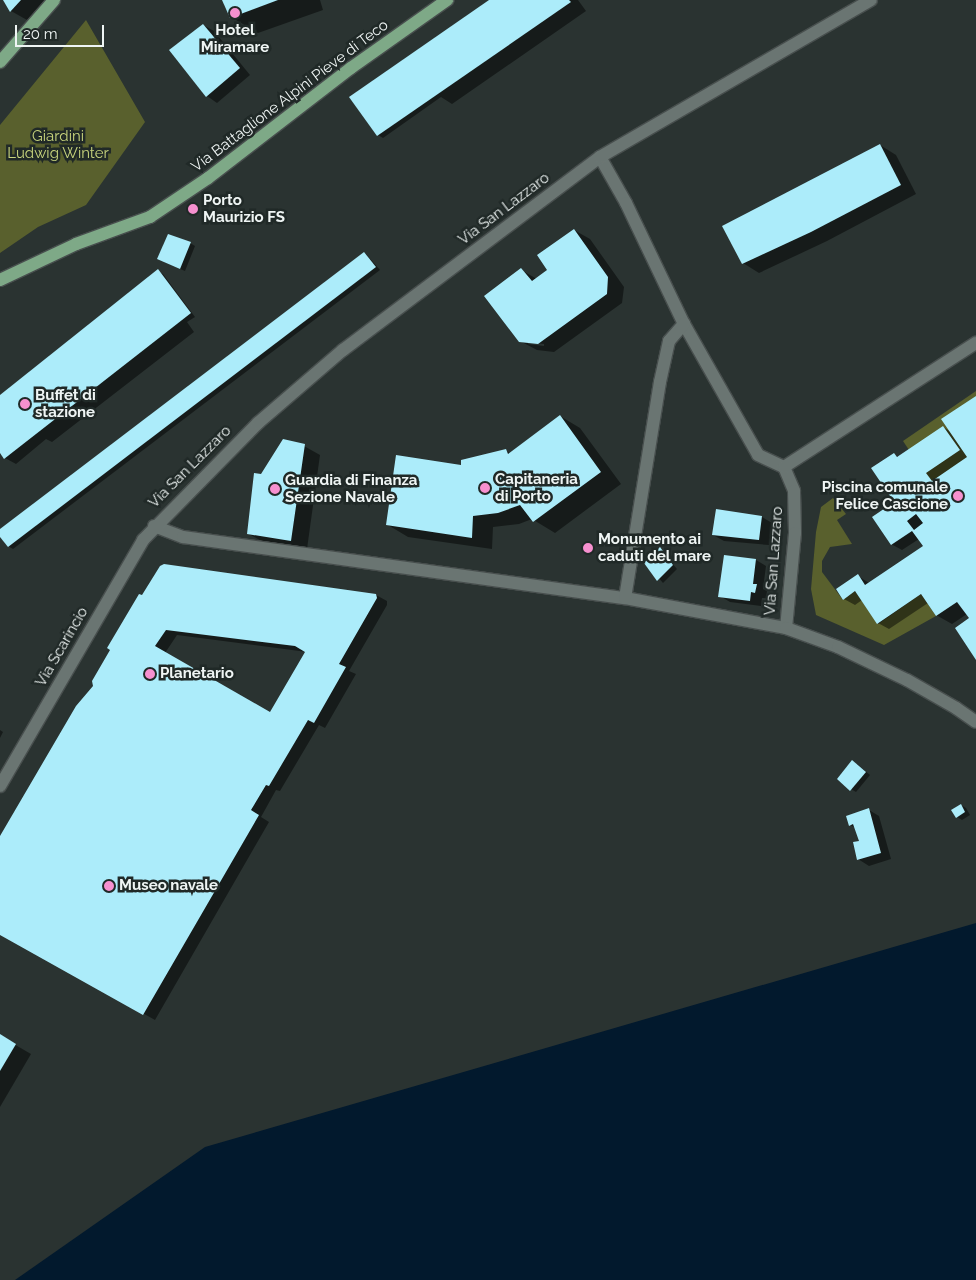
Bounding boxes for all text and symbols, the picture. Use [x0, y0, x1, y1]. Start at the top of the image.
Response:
marker: Hotel Miramare [229, 7, 241, 19]
scale bar [18, 15, 106, 47]
street label: Via Battaglione Alpini Pieve di Teco [188, 16, 392, 176]
place label: Hotel Miramare [201, 21, 269, 56]
text: 20 m [23, 25, 58, 43]
park label: Giardini Ludwig Winter [7, 127, 109, 162]
street label: Via San Lazzaro [455, 169, 553, 249]
place label: Porto Maurizio FS [203, 191, 285, 226]
marker: Porto Maurizio FS [187, 203, 199, 215]
place label: Buffet di stazione [35, 386, 96, 421]
marker: Buffet di stazione [19, 398, 31, 410]
street label: Via San Lazzaro [145, 422, 235, 512]
place label: Capitaneria di Porto [495, 470, 578, 505]
place label: Guardia di Finanza Sezione Navale [285, 471, 417, 506]
place label: Piscina comunale Felice Cascione [822, 478, 948, 513]
marker: Capitaneria di Porto [479, 482, 491, 494]
marker: Guardia di Finanza Sezione Navale [269, 483, 281, 495]
marker: Piscina comunale Felice Cascione [952, 490, 964, 502]
street label: Via San Lazzaro [761, 506, 787, 616]
place label: Monumento ai caduti del mare [598, 530, 711, 565]
marker: Monumento ai caduti del mare [582, 542, 594, 554]
street label: Via Scarincio [32, 604, 92, 690]
place label: Planetario [160, 665, 234, 683]
marker: Planetario [144, 668, 156, 680]
place label: Museo navale [119, 877, 218, 895]
marker: Museo navale [103, 880, 115, 892]

